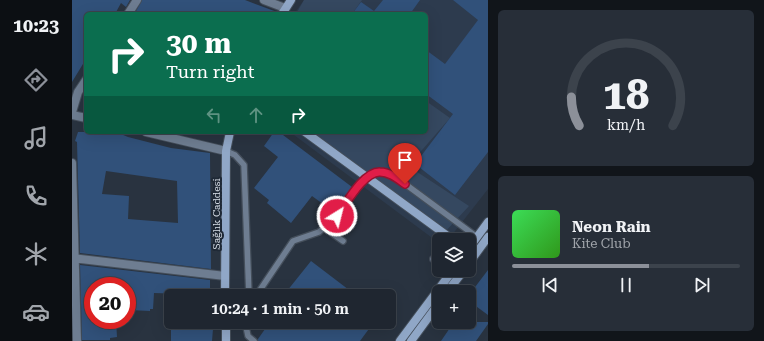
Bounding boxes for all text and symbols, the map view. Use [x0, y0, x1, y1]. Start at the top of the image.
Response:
text: 10:23 [13, 15, 59, 36]
text: 30 m [166, 27, 231, 60]
icon: right [100, 28, 152, 80]
text: Turn right [166, 61, 254, 82]
icon: directions [22, 66, 50, 94]
text: 18 [603, 70, 649, 119]
icon: left [203, 104, 225, 126]
icon: ahead [245, 104, 267, 126]
icon: right [287, 104, 309, 126]
text: km/h [607, 116, 645, 132]
icon: music [22, 124, 50, 152]
pin [388, 143, 422, 184]
icon: arrive [394, 149, 416, 171]
street label: Sağlık Caddesi [211, 178, 222, 250]
icon: phone [22, 182, 50, 210]
position arrow [316, 195, 358, 237]
text: Neon Rain [572, 218, 651, 236]
map controls [432, 233, 476, 329]
button: layers [432, 233, 476, 277]
text: Kite Club [572, 236, 631, 251]
icon: climate [22, 240, 50, 268]
icon: previous [539, 274, 561, 296]
icon: pause [615, 274, 637, 296]
icon: next [691, 274, 713, 296]
speed limit sign: 20 [84, 277, 136, 329]
button: + [432, 285, 476, 329]
icon: car [22, 298, 50, 326]
text: 10:24 · 1 min · 50 m [211, 300, 349, 318]

